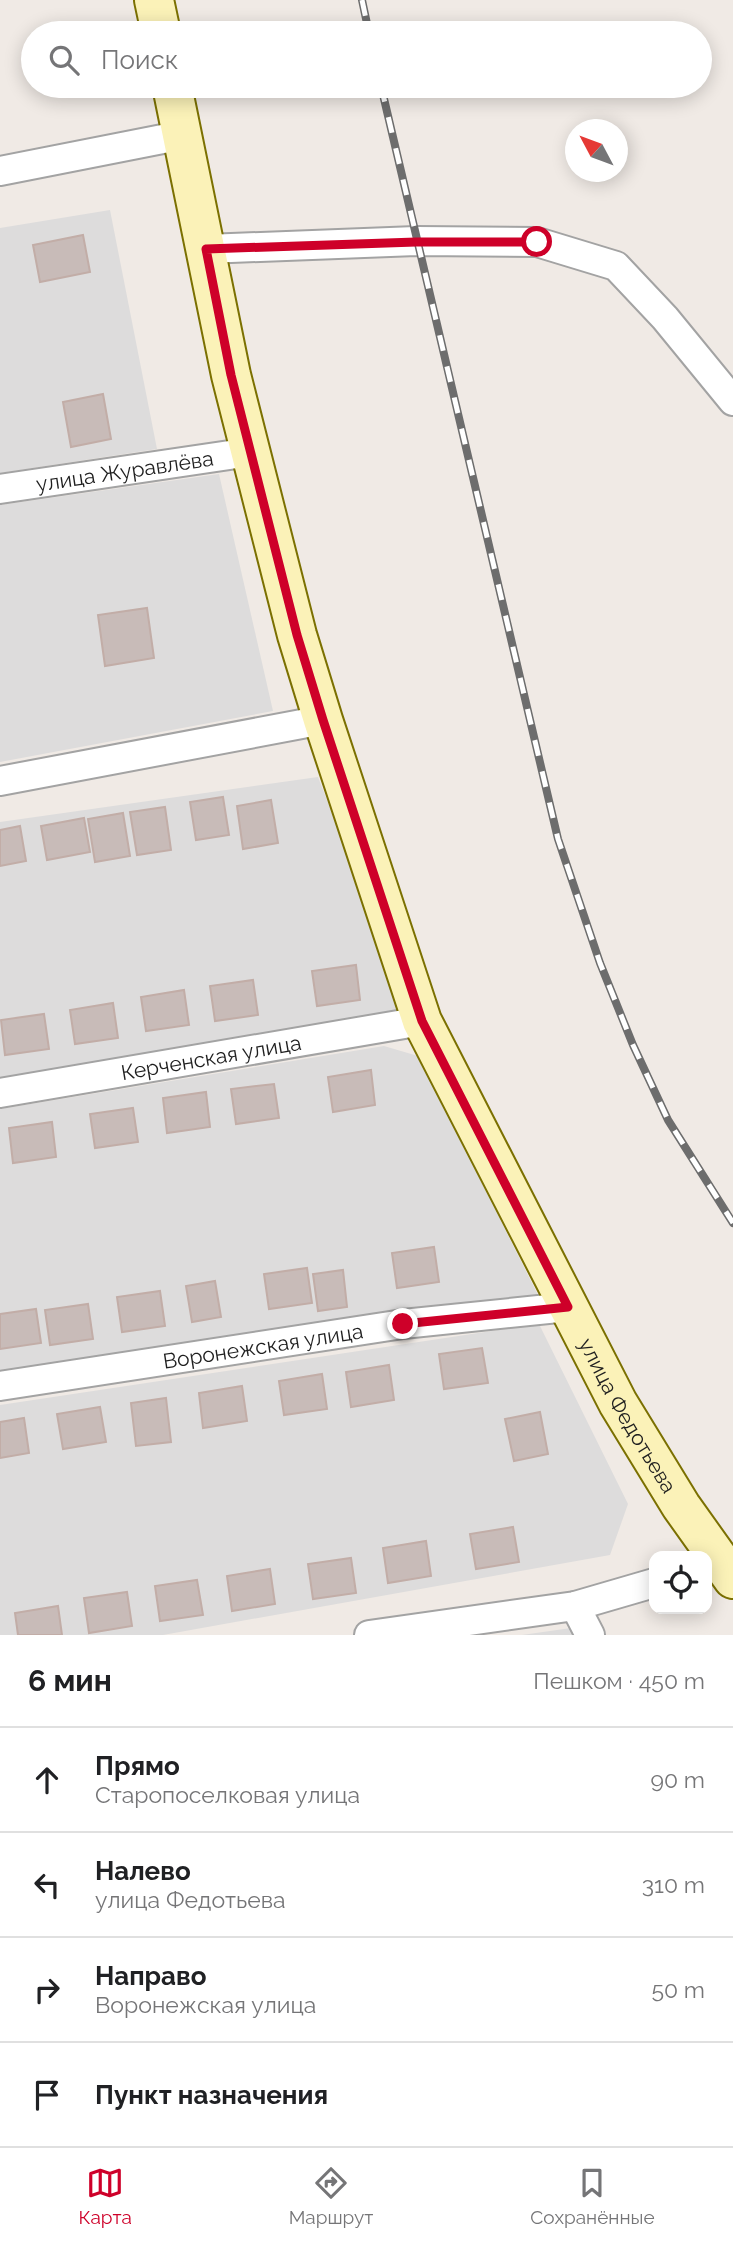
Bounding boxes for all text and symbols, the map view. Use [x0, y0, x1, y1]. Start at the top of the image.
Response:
search box [21, 21, 712, 98]
icon: search [45, 41, 83, 79]
text: Поиск [101, 45, 178, 75]
north arrow [565, 119, 628, 182]
route start [521, 226, 552, 257]
street label: улица Журавлёва [34, 445, 215, 496]
street label: Керченская улица [119, 1029, 303, 1085]
route end [387, 1308, 418, 1339]
street label: Воронежская улица [161, 1318, 365, 1373]
street label: улица Федотьева [574, 1334, 682, 1497]
map controls [649, 1551, 712, 1614]
button: locate [649, 1551, 712, 1614]
text: 6 мин [28, 1663, 112, 1698]
text: Пешком · 450 m [533, 1667, 705, 1694]
text: Прямо [95, 1751, 180, 1781]
icon: ahead [28, 1761, 66, 1799]
text: 90 m [650, 1766, 705, 1793]
text: Старопоселковая улица [95, 1781, 360, 1808]
text: Налево [95, 1856, 191, 1886]
icon: left [28, 1866, 66, 1904]
text: 310 m [642, 1871, 705, 1898]
text: улица Федотьева [95, 1886, 286, 1913]
text: Направо [95, 1961, 206, 1991]
icon: right [28, 1971, 66, 2009]
text: 50 m [651, 1976, 705, 2003]
text: Воронежская улица [95, 1991, 316, 2018]
icon: arrive [28, 2076, 66, 2114]
text: Пункт назначения [95, 2080, 328, 2110]
tab: Карта [78, 2164, 132, 2228]
tab: Маршрут [289, 2164, 373, 2228]
tab: Сохранённые [530, 2164, 655, 2228]

